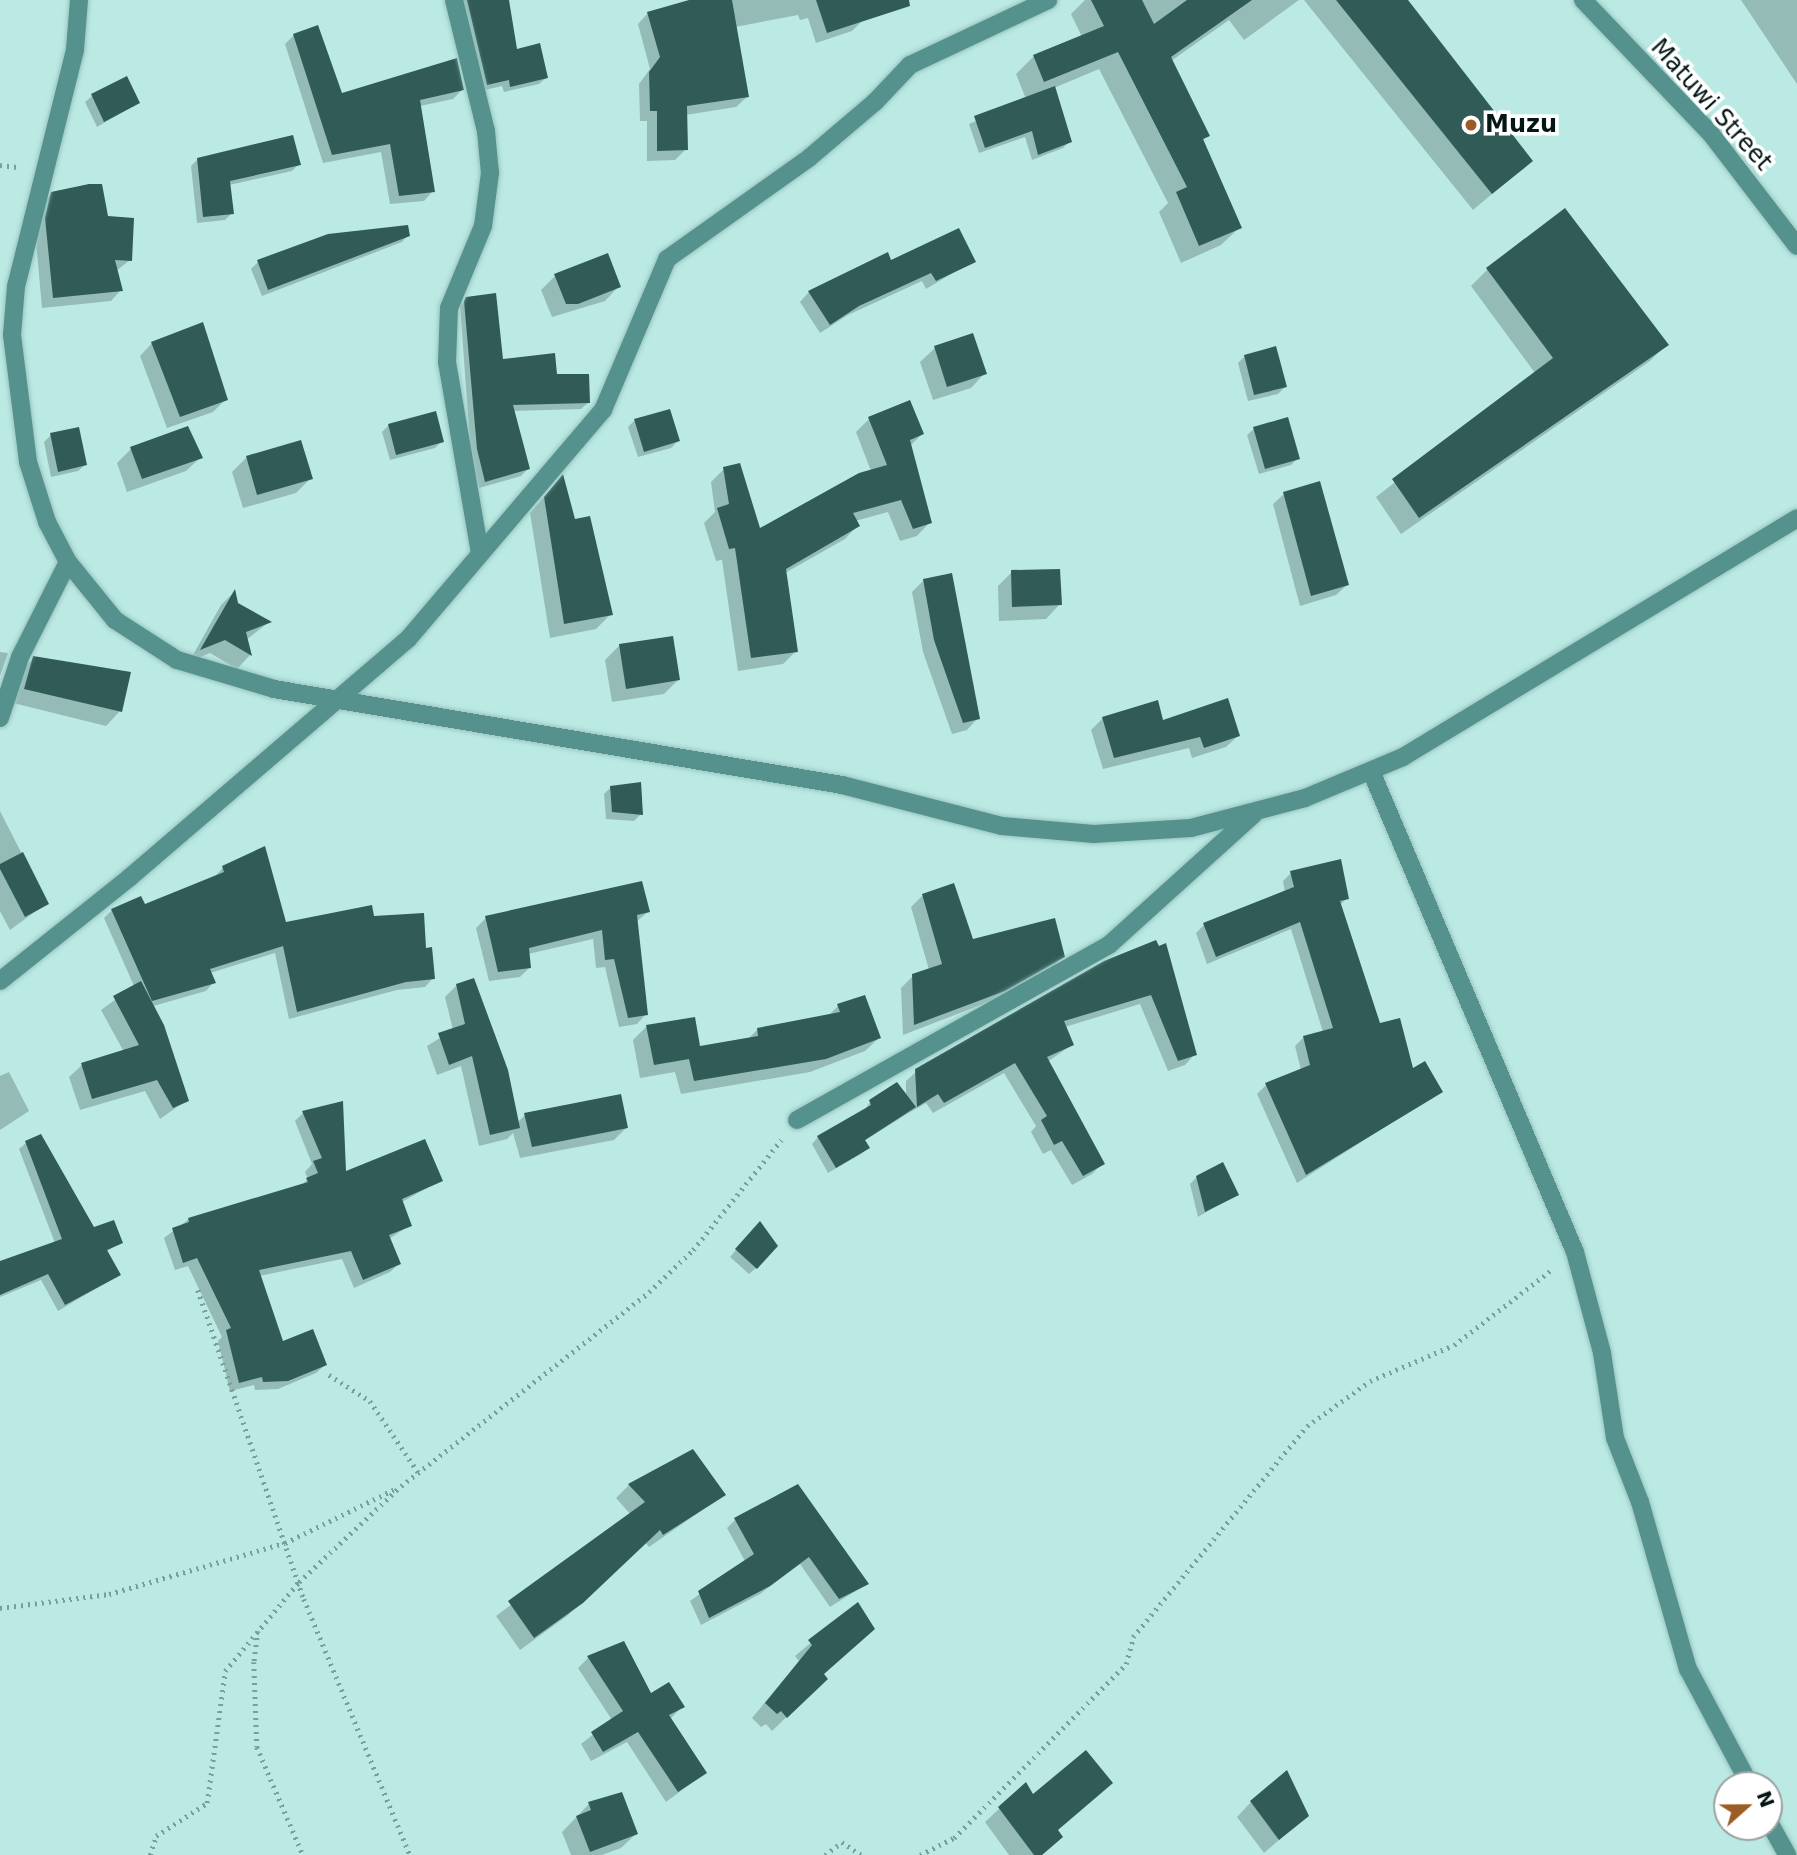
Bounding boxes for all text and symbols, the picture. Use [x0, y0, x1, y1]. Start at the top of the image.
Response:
street label: Matuwi Street [1644, 33, 1778, 177]
place label: Muzu [1485, 111, 1557, 139]
marker: Muzu [1463, 117, 1479, 133]
north arrow [1713, 1771, 1783, 1841]
text: N [1753, 1788, 1779, 1811]

